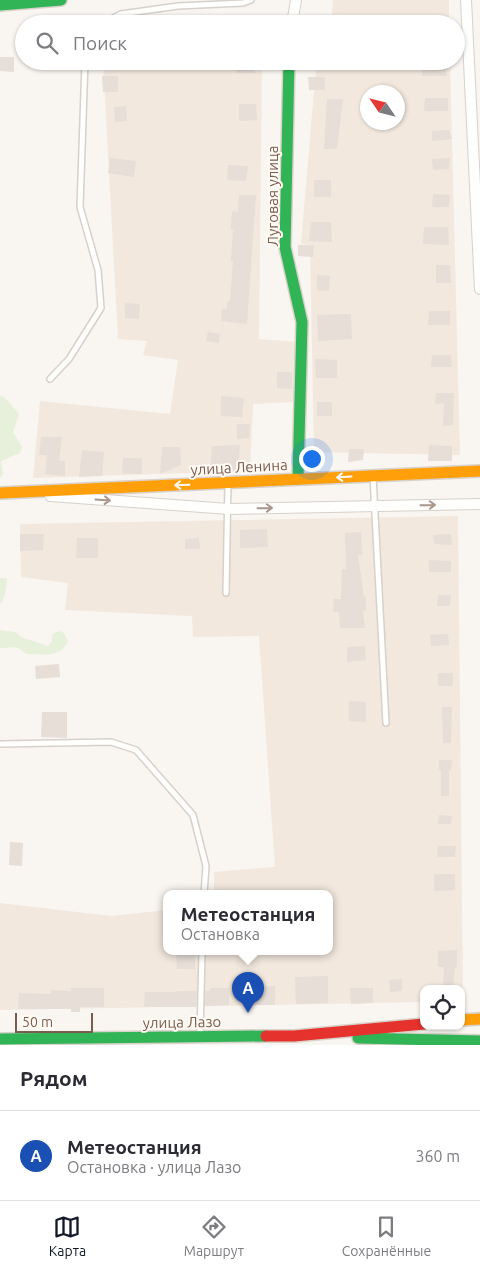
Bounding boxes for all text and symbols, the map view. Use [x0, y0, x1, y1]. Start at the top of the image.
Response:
search box [15, 15, 465, 70]
icon: search [33, 29, 61, 57]
text: Поиск [73, 32, 127, 54]
north arrow [360, 85, 405, 130]
street label: Луговая улица [264, 146, 281, 246]
your location [299, 446, 325, 472]
street label: улица Ленина [190, 456, 288, 478]
one-way arrow [336, 473, 352, 482]
one-way arrow [174, 480, 190, 490]
one-way arrow [95, 495, 111, 504]
one-way arrow [419, 500, 435, 510]
one-way arrow [256, 503, 273, 513]
popup [163, 890, 333, 955]
text: Метеостанция [181, 903, 315, 925]
text: Остановка [181, 925, 260, 943]
pin: A [232, 972, 264, 1013]
map controls [420, 985, 465, 1030]
button: locate [420, 985, 465, 1030]
scale bar [15, 1010, 92, 1033]
street label: улица Лазо [143, 1013, 221, 1031]
text: 50 m [22, 1014, 53, 1030]
text: Рядом [20, 1066, 88, 1090]
text: Метеостанция [67, 1136, 202, 1158]
text: A [30, 1147, 42, 1165]
text: 360 m [415, 1147, 460, 1165]
text: Остановка · улица Лазо [67, 1158, 241, 1176]
tab: Карта [49, 1213, 86, 1259]
tab: Маршрут [184, 1213, 244, 1259]
tab: Сохранённые [342, 1213, 431, 1259]

